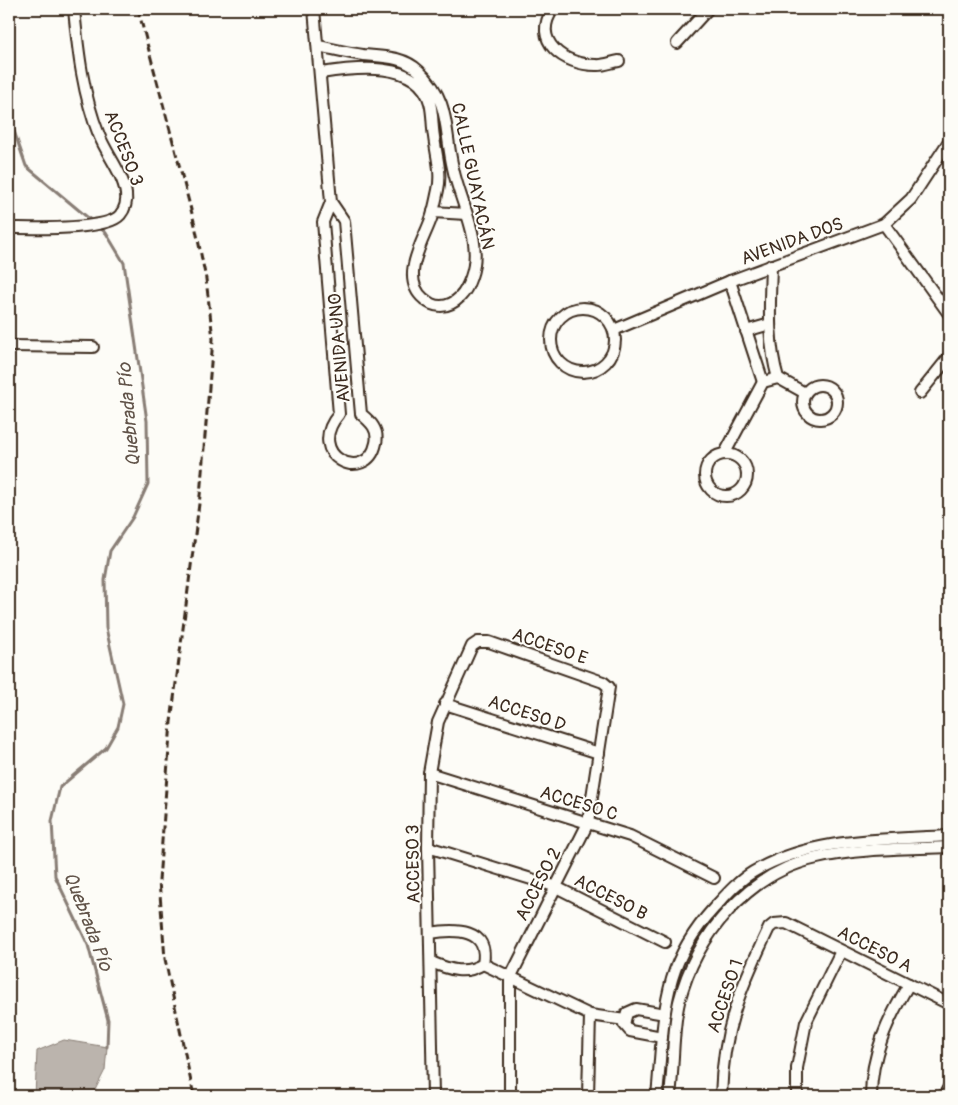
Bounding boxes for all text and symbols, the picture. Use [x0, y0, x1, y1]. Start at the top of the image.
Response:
street label: CALLE GUAYACÁN [446, 101, 499, 252]
street label: ACCESO 3 [99, 107, 148, 189]
street label: AVENIDA DOS [738, 212, 846, 271]
street label: AVENIDA UNO [323, 292, 356, 403]
water label: Quebrada Pío [112, 360, 145, 468]
street label: ACCESO E [509, 623, 591, 670]
street label: ACCESO D [485, 690, 569, 737]
street label: ACCESO C [537, 781, 621, 826]
street label: ACCESO 3 [401, 824, 426, 904]
street label: ACCESO 2 [510, 844, 567, 925]
water label: Quebrada Pío [58, 869, 119, 976]
street label: ACCESO B [570, 869, 651, 926]
street label: ACCESO A [834, 921, 916, 978]
street label: ACCESO 1 [702, 956, 749, 1036]

